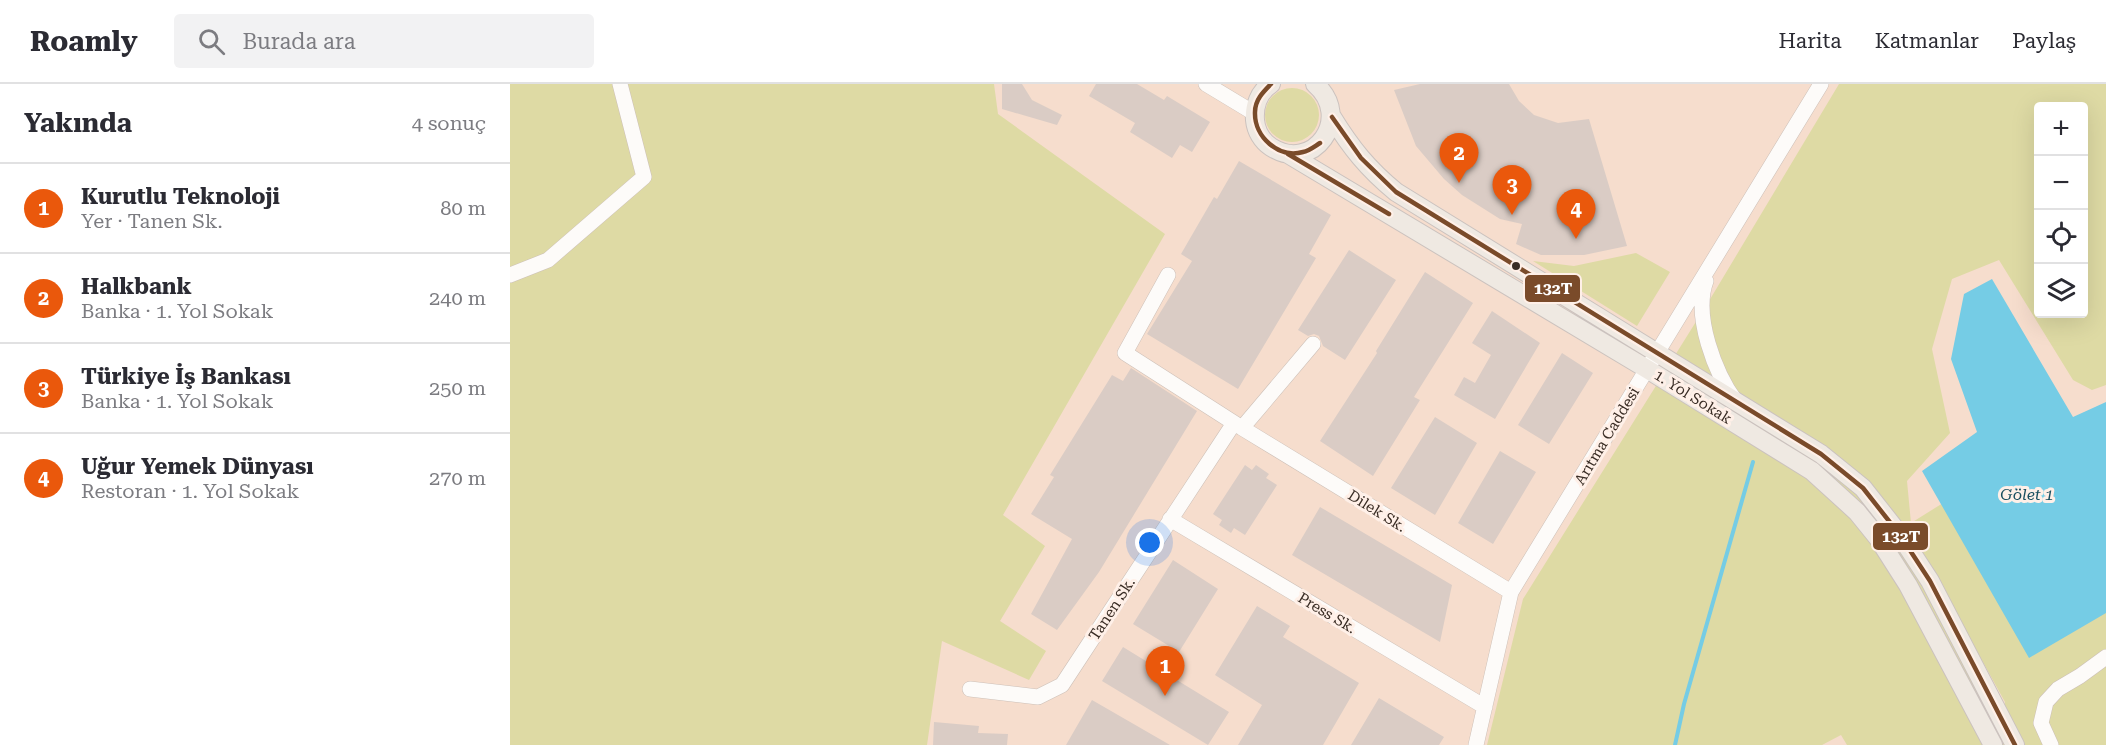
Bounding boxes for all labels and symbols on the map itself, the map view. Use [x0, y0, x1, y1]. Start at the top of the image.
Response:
pin: 2 [1440, 134, 1478, 183]
pin: 3 [1492, 166, 1532, 215]
pin: 4 [1556, 190, 1596, 239]
unlabelled marker [1510, 260, 1522, 272]
line badge: 132T [1524, 274, 1581, 303]
text: 132T [1534, 279, 1573, 298]
street label: 1. Yol Sokak [1651, 366, 1736, 428]
street label: Arıtma Caddesi [1571, 384, 1643, 488]
water label: Gölet 1 [2000, 485, 2054, 504]
street label: Dilek Sk. [1345, 486, 1409, 536]
line badge: 132T [1872, 522, 1929, 551]
text: 132T [1882, 527, 1921, 546]
your location [1135, 528, 1164, 557]
street label: Tanen Sk. [1085, 574, 1139, 644]
street label: Press Sk. [1295, 589, 1359, 637]
pin: 1 [1146, 646, 1184, 696]

